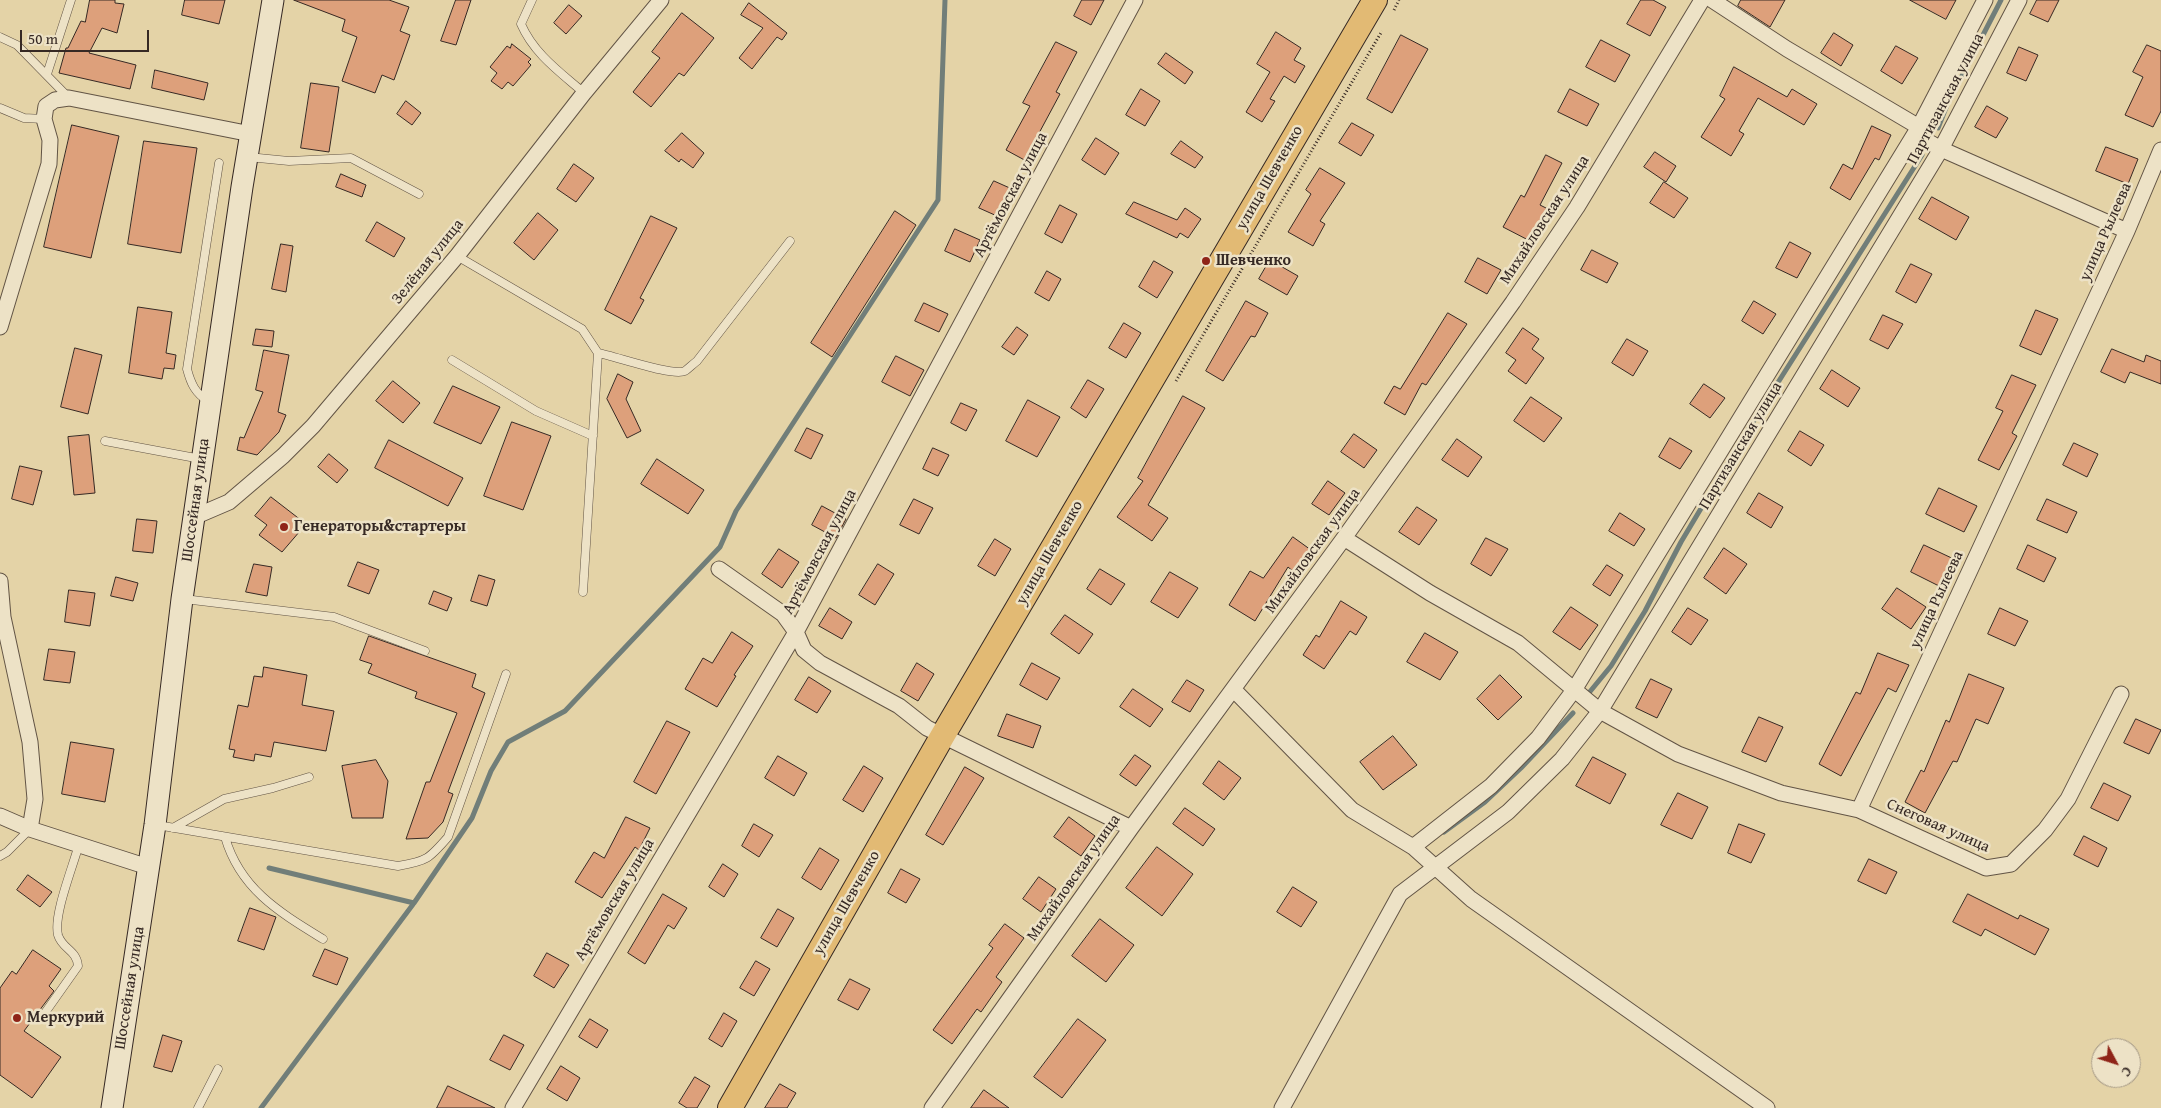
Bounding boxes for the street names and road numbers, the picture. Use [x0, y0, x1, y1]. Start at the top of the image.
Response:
street label: Партизанская улица [1903, 30, 1989, 168]
street label: улица Шевченко [1232, 122, 1308, 234]
street label: Артёмовская улица [970, 129, 1052, 261]
street label: Михайловская улица [1496, 152, 1594, 288]
street label: улица Рылеева [2076, 180, 2136, 284]
street label: Зелёная улица [388, 216, 468, 308]
street label: Партизанская улица [1695, 379, 1787, 513]
street label: Шоссейная улица [178, 437, 214, 563]
street label: Михайловская улица [1261, 485, 1365, 617]
street label: Артёмовская улица [779, 486, 861, 618]
street label: улица Шевченко [1012, 497, 1088, 609]
street label: улица Рылеева [1906, 548, 1968, 652]
street label: Снеговая улица [1884, 795, 1992, 857]
street label: Михайловская улица [1023, 811, 1125, 945]
street label: Артёмовская улица [571, 836, 659, 964]
street label: улица Шевченко [809, 847, 885, 959]
street label: Шоссейная улица [111, 925, 149, 1051]

